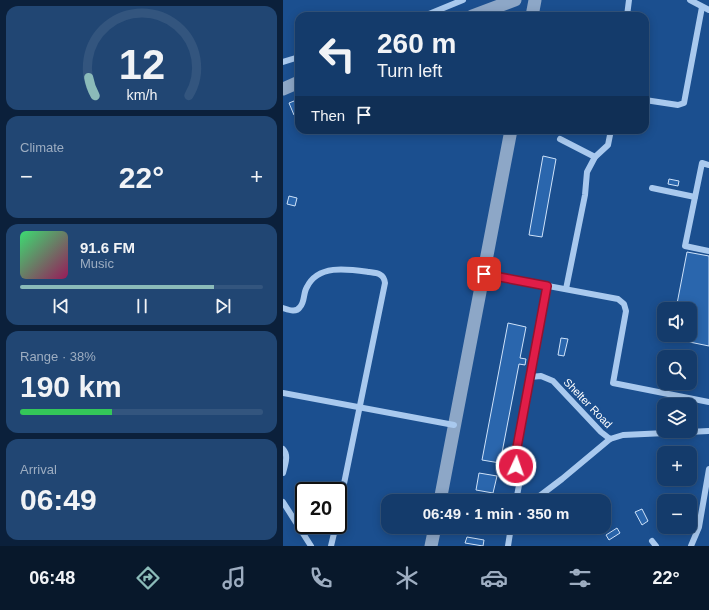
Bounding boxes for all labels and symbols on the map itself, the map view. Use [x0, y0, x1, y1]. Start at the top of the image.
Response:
pin [467, 257, 501, 291]
street label: Shelter Road [561, 376, 615, 430]
position arrow [495, 445, 537, 487]
speed limit sign: 20 [295, 482, 347, 534]

